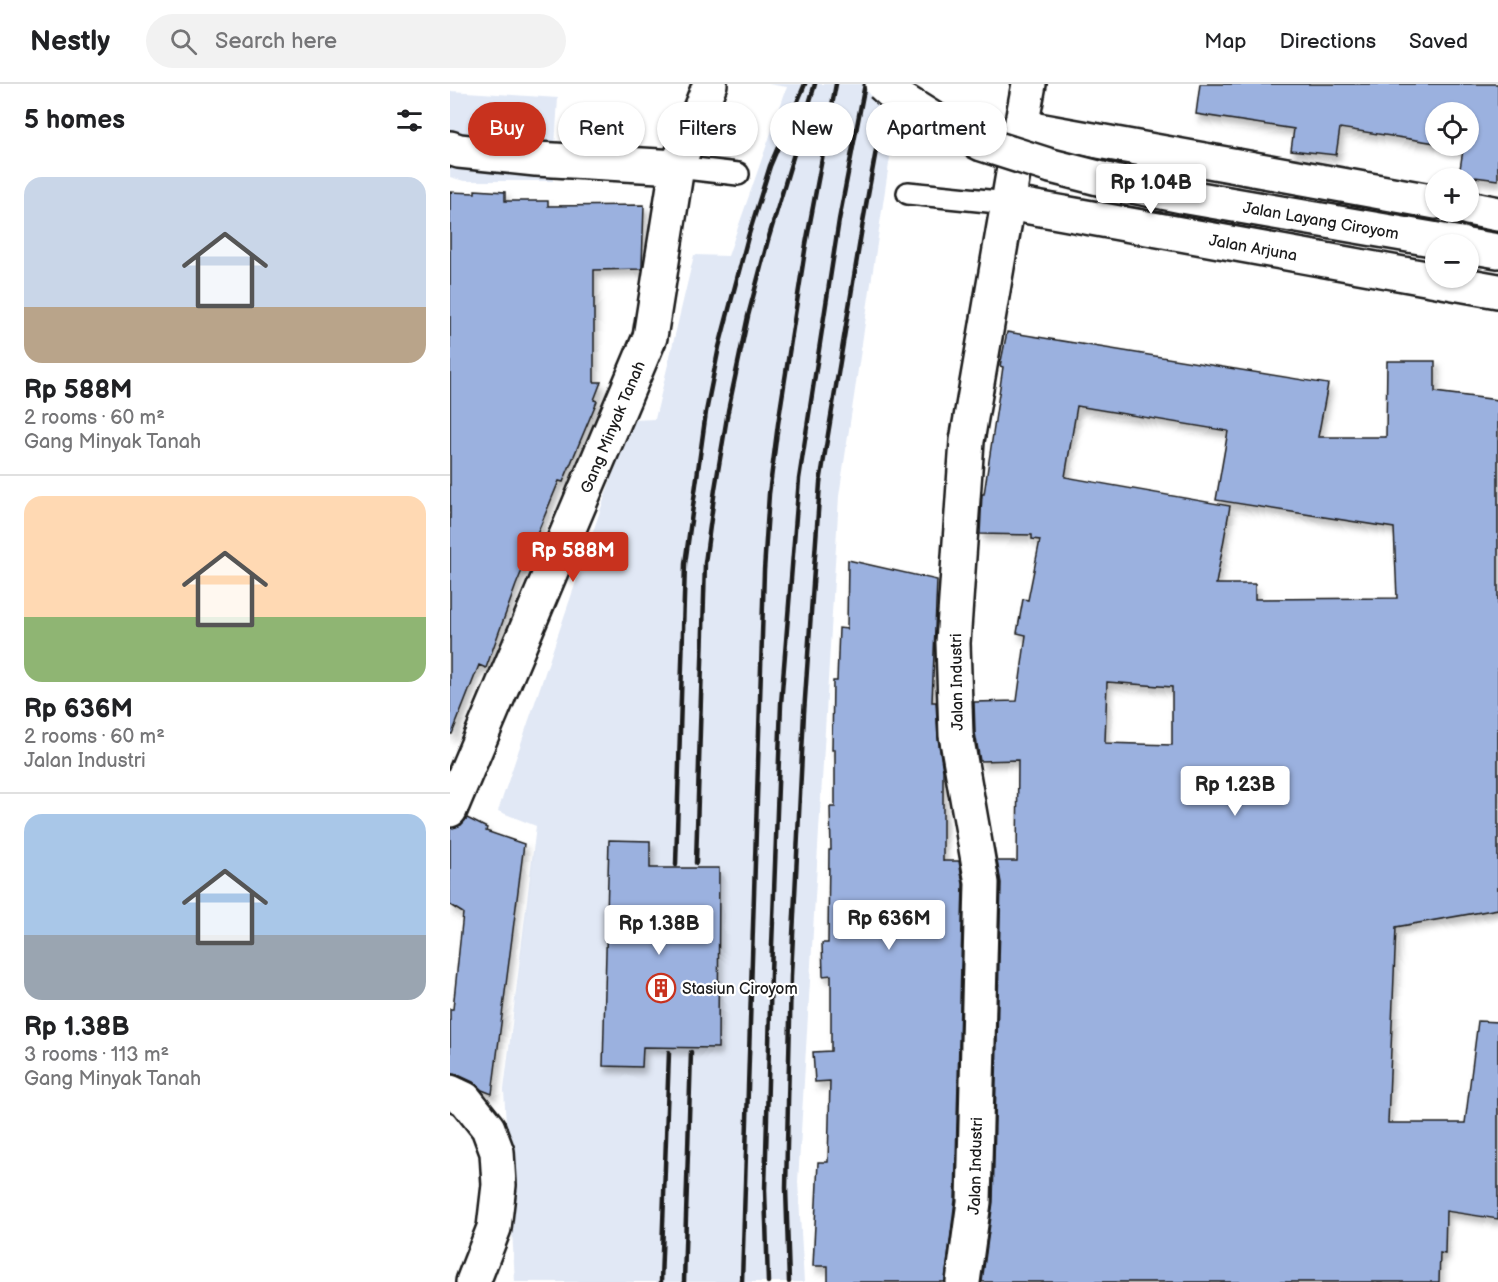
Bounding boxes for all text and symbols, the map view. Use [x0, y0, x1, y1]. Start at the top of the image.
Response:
search box [146, 14, 566, 68]
text: Nestly [30, 25, 110, 58]
icon: search [167, 25, 200, 58]
text: Search here [215, 28, 337, 55]
text: Map [1204, 29, 1247, 54]
text: Directions [1280, 29, 1376, 54]
text: Saved [1409, 29, 1468, 54]
chip: Buy [468, 102, 546, 156]
chip: Rent [558, 102, 645, 156]
chip: Filters [657, 102, 758, 156]
chip: New [770, 102, 854, 156]
chip: Apartment [866, 102, 1007, 156]
map controls [1425, 102, 1479, 288]
button: locate [1425, 102, 1479, 156]
icon: filters [393, 104, 426, 137]
text: 5 homes [24, 105, 125, 136]
pin: Rp 1.04B [1089, 164, 1213, 215]
button: + [1425, 168, 1479, 222]
text: Rp 1.04B [1110, 171, 1192, 195]
street label: Jalan Layang Ciroyom [1241, 199, 1400, 244]
icon: home [171, 216, 279, 324]
street label: Jalan Arjuna [1207, 231, 1299, 266]
button: − [1425, 234, 1479, 288]
street label: Gang Minyak Tanah [577, 358, 650, 496]
text: Rp 588M [24, 375, 132, 406]
text: 2 rooms · 60 m² [24, 406, 165, 430]
text: Gang Minyak Tanah [24, 430, 201, 454]
pin: Rp 588M [518, 532, 628, 583]
icon: home [171, 535, 279, 643]
text: Rp 588M [531, 539, 615, 563]
street label: Jalan Industri [947, 633, 968, 731]
text: Rp 636M [24, 694, 133, 725]
text: 2 rooms · 60 m² [24, 725, 165, 749]
text: Jalan Industri [24, 749, 146, 773]
pin: Rp 1.23B [1173, 766, 1297, 817]
text: Rp 1.23B [1195, 773, 1275, 797]
icon: home [171, 853, 279, 961]
pin: Rp 636M [834, 900, 944, 951]
pin: Rp 1.38B [597, 905, 721, 956]
text: Rp 636M [847, 907, 931, 931]
text: Rp 1.38B [618, 912, 700, 936]
building icon: Stasiun Ciroyom [645, 972, 677, 1004]
place label: Stasiun Ciroyom [682, 980, 798, 999]
text: Rp 1.38B [24, 1012, 130, 1043]
text: 3 rooms · 113 m² [24, 1043, 169, 1067]
text: Gang Minyak Tanah [24, 1067, 201, 1091]
street label: Jalan Industri [964, 1117, 987, 1216]

